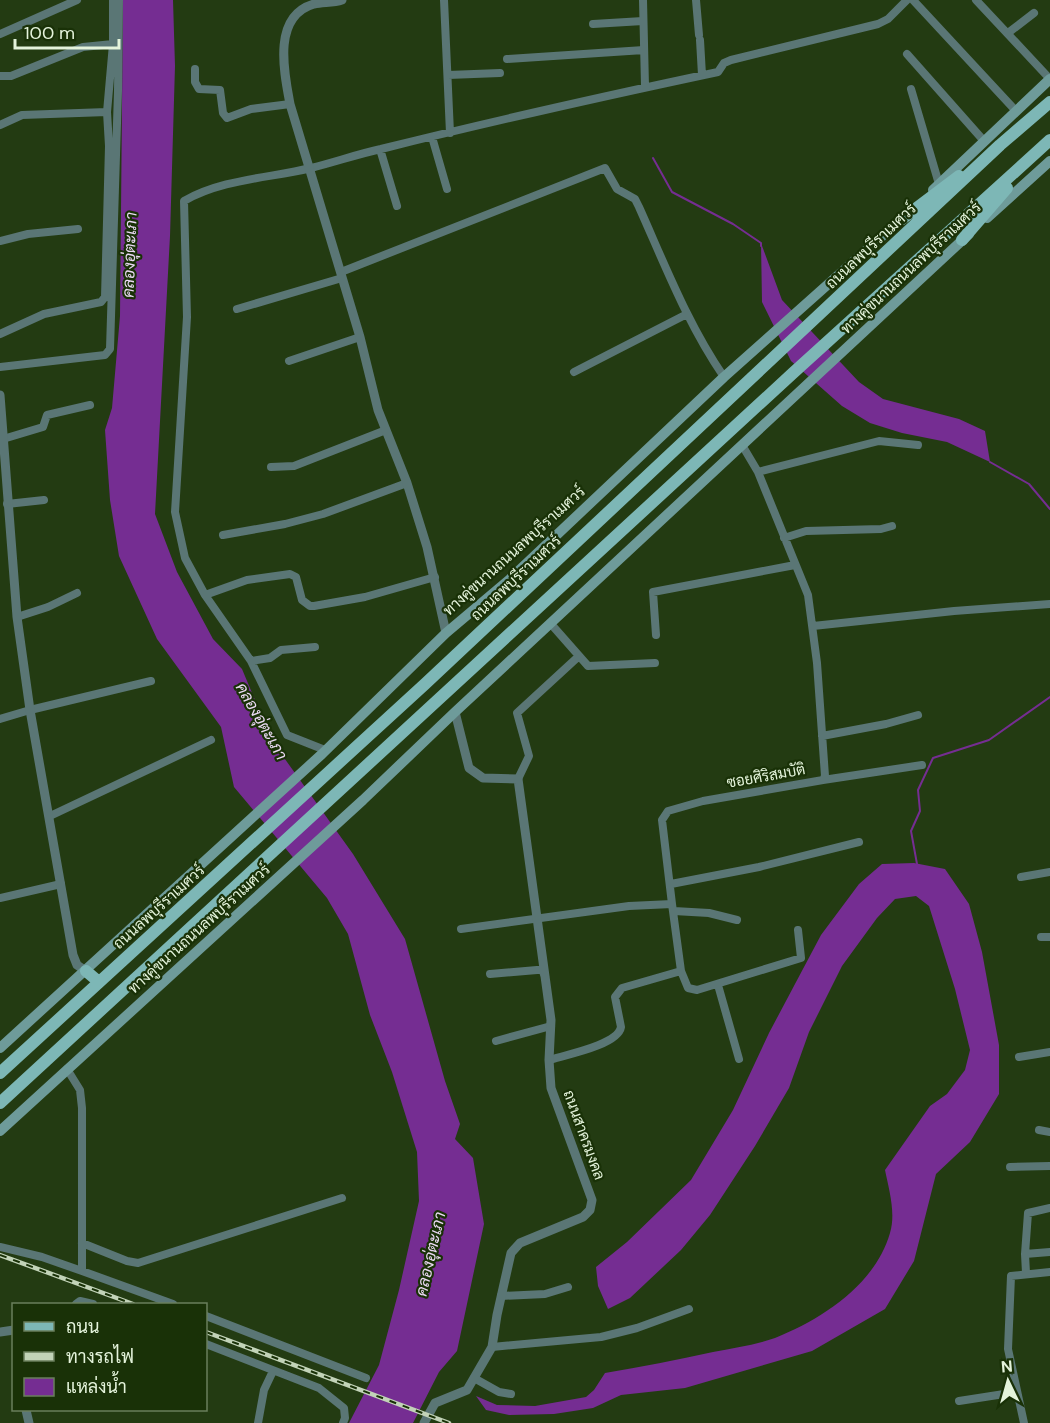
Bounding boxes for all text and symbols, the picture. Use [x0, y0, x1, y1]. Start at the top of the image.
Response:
scale bar [15, 12, 118, 50]
text: 100 m [24, 21, 75, 45]
street label: ทางคู่ขนานถนนลพบุรีราเมศวร์ [837, 198, 986, 339]
street label: ถนนลพบุรีราเมศวร์ [822, 199, 921, 294]
water label: คลองอุ่ตะเภา [118, 212, 142, 298]
street label: ทางคู่ขนานถนนลพบุรีราเมศวร์ [439, 482, 589, 620]
street label: ถนนลพบุรีราเมศวร์ [467, 532, 565, 624]
water label: คลองอุ่ตะเภา [230, 679, 292, 764]
street label: ซอยศิริสมบัติ [725, 759, 807, 793]
street label: ทางคู่ขนานถนนลพบุรีราเมศวร์ [124, 860, 275, 999]
street label: ถนนลพบุรีราเมศวร์ [109, 861, 210, 954]
street label: ถนนสาครมงคล [559, 1087, 609, 1183]
water label: คลองอุ่ตะเภา [411, 1210, 451, 1299]
legend [12, 1303, 207, 1411]
text: ถนน [66, 1315, 99, 1339]
text: ทางรถไฟ [66, 1344, 134, 1369]
north arrow [978, 1351, 1038, 1411]
text: N [1000, 1356, 1013, 1378]
text: แหล่งน้ำ [66, 1371, 127, 1399]

